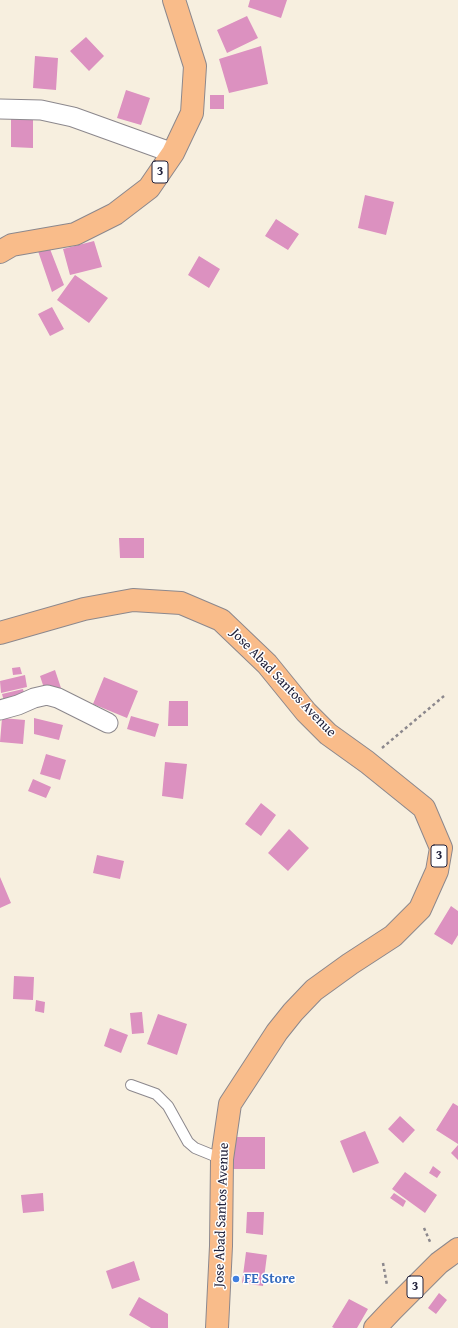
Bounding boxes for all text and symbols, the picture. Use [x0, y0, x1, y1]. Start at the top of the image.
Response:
road number: 3 [152, 161, 168, 183]
street label: Jose Abad Santos Avenue [227, 625, 339, 741]
road number: 3 [431, 845, 447, 867]
street label: Jose Abad Santos Avenue [211, 1142, 233, 1288]
place label: FE Store [244, 1271, 295, 1287]
marker: FE Store [231, 1274, 241, 1284]
road number: 3 [407, 1276, 423, 1298]

